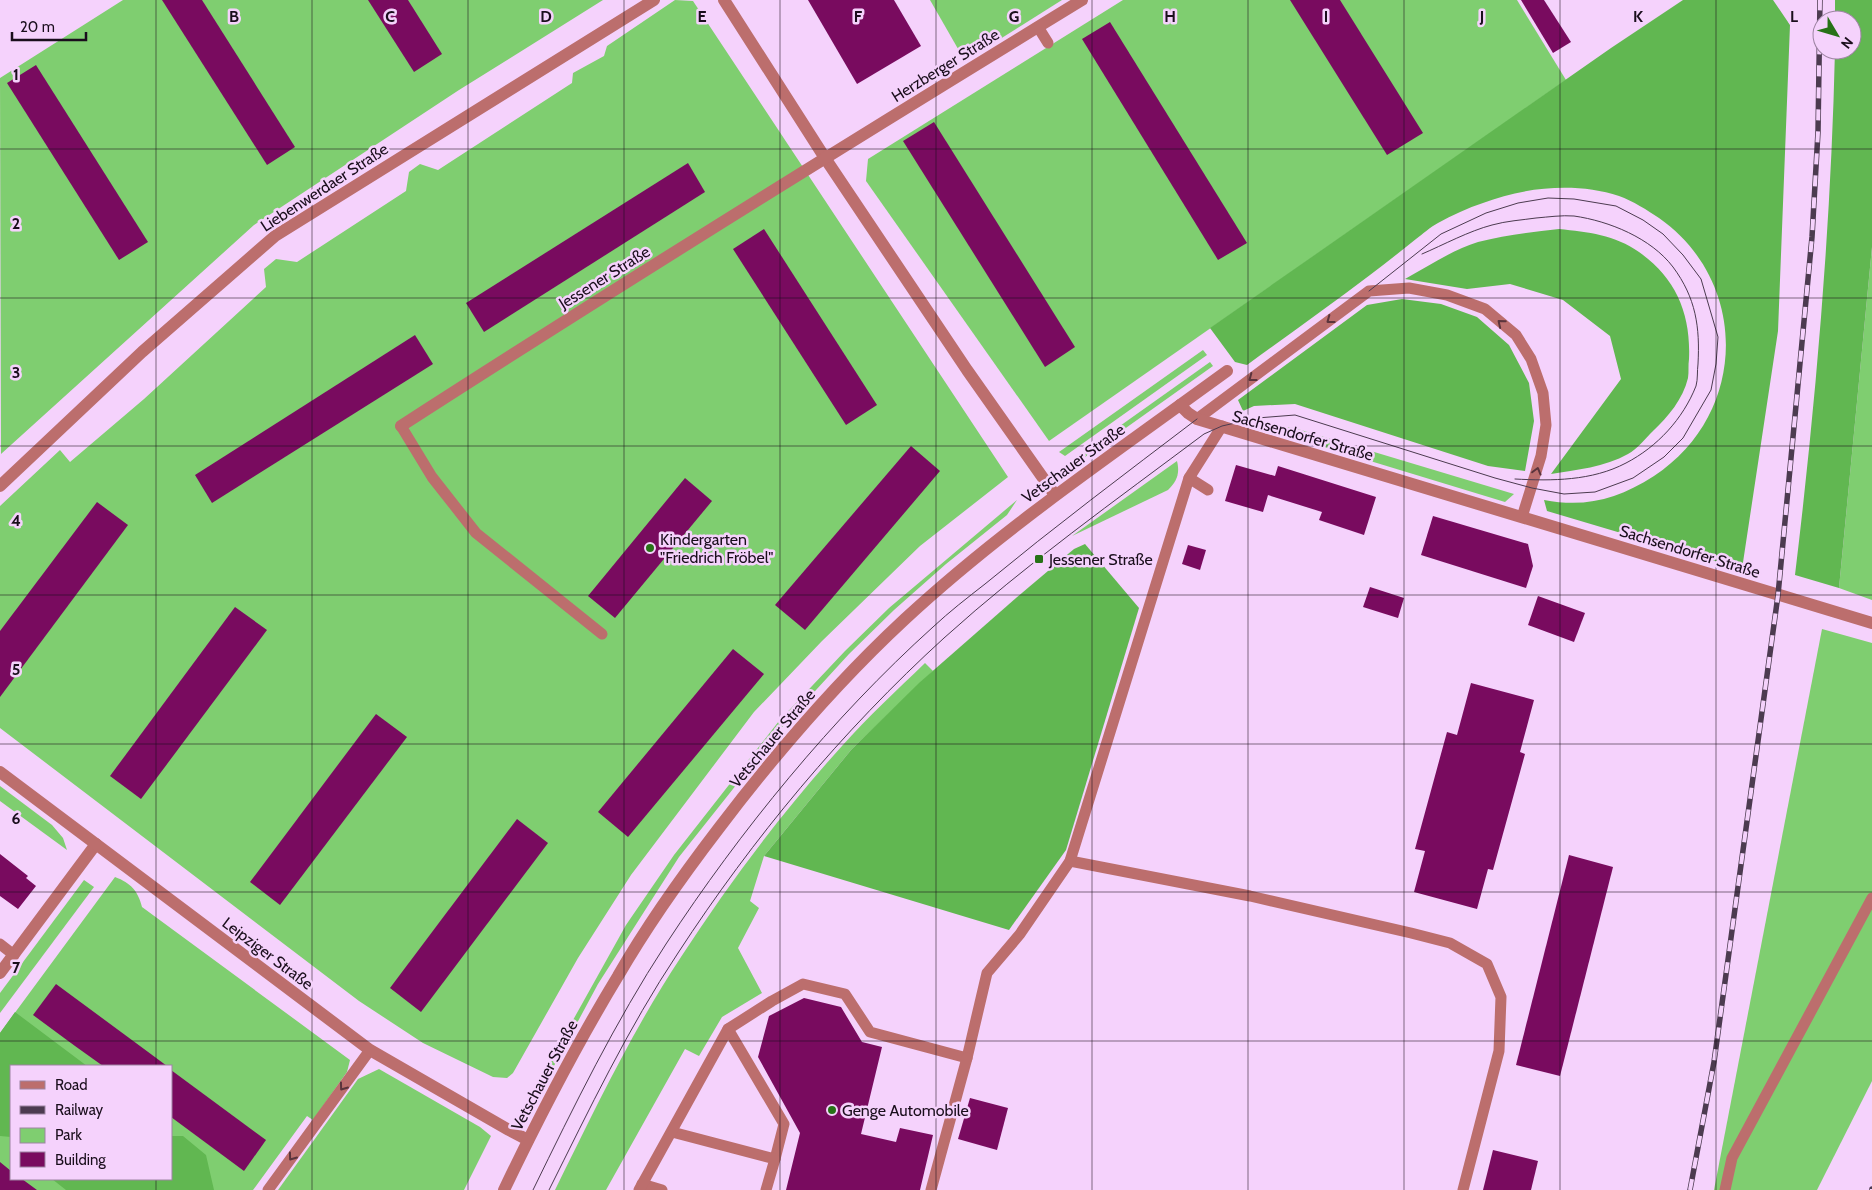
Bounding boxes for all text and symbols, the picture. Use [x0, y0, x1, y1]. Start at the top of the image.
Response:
text: B [229, 7, 239, 26]
text: C [385, 7, 395, 26]
text: D [540, 7, 552, 26]
text: E [697, 7, 707, 26]
text: F [854, 7, 863, 26]
text: G [1009, 7, 1019, 26]
text: H [1164, 7, 1176, 26]
text: I [1324, 7, 1328, 26]
text: J [1479, 7, 1484, 26]
text: K [1633, 7, 1643, 26]
text: L [1790, 7, 1798, 26]
scale bar [12, 10, 86, 42]
north arrow [1812, 10, 1862, 60]
text: 20 m [20, 18, 55, 36]
street label: Herzberger Straße [888, 25, 1003, 106]
text: N [1837, 34, 1857, 52]
text: 1 [13, 65, 19, 84]
street label: Liebenwerdaer Straße [257, 139, 391, 236]
text: 2 [12, 214, 20, 233]
street label: Jessener Straße [554, 242, 653, 313]
one-way arrow [1327, 314, 1336, 322]
one-way arrow [1498, 319, 1507, 328]
text: 3 [12, 363, 20, 382]
one-way arrow [1248, 372, 1258, 381]
street label: Sachsendorfer Straße [1230, 406, 1376, 465]
street label: Vetschauer Straße [1018, 420, 1128, 507]
one-way arrow [1531, 467, 1541, 475]
text: 4 [11, 511, 21, 530]
street label: Sachsendorfer Straße [1617, 521, 1762, 582]
place label: Kindergarten "Friedrich Fröbel" [660, 530, 773, 567]
marker: Kindergarten "Friedrich Fröbel" [644, 542, 656, 554]
place label: Jessener Straße [1048, 550, 1153, 569]
marker: Jessener Straße [1033, 553, 1045, 565]
text: 5 [12, 660, 20, 679]
street label: Vetschauer Straße [726, 685, 819, 791]
text: 6 [12, 809, 21, 828]
street label: Leipziger Straße [219, 913, 317, 994]
text: 7 [12, 958, 21, 977]
street label: Vetschauer Straße [507, 1017, 582, 1134]
legend [10, 1065, 172, 1180]
text: Road [55, 1076, 88, 1094]
one-way arrow [341, 1081, 349, 1090]
text: Railway [55, 1101, 104, 1119]
place label: Genge Automobile [842, 1101, 969, 1120]
marker: Genge Automobile [826, 1104, 838, 1116]
text: Park [55, 1126, 82, 1144]
text: Building [55, 1151, 106, 1169]
one-way arrow [289, 1151, 298, 1161]

